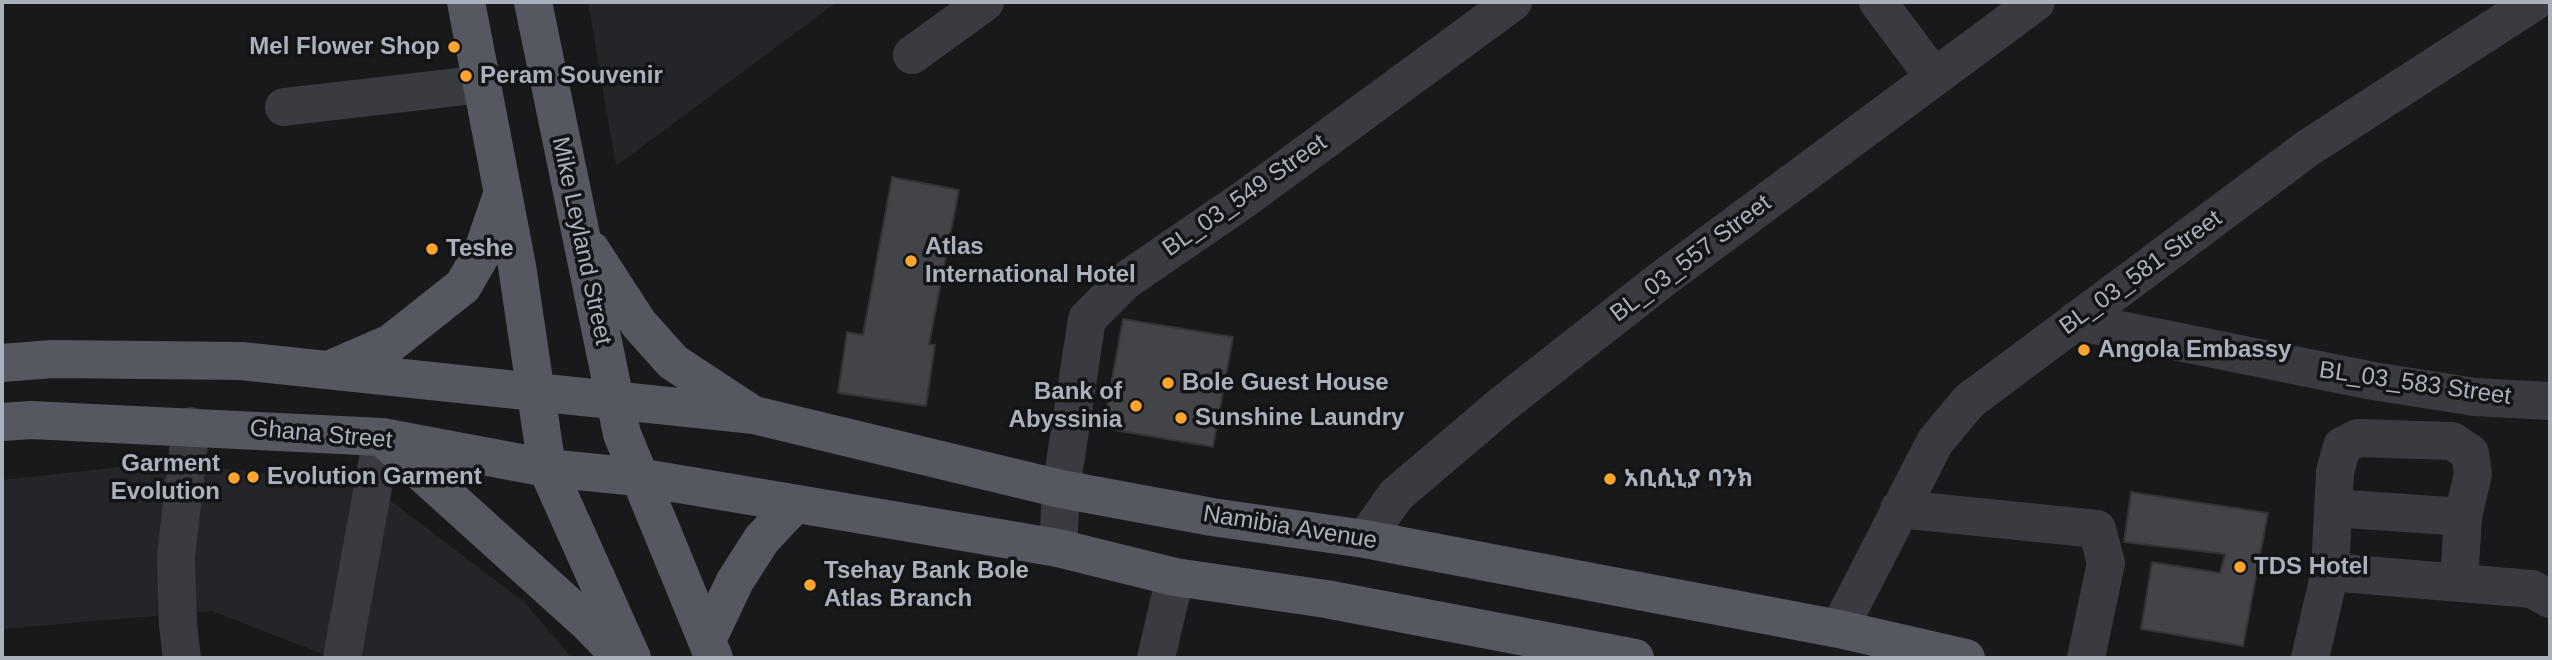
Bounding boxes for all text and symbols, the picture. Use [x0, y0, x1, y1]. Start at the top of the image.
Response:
place label: Mel Flower Shop [249, 33, 440, 61]
marker: Mel Flower Shop [446, 39, 462, 55]
place label: Peram Souvenir [480, 62, 663, 90]
marker: Peram Souvenir [458, 68, 474, 84]
street label: BL_03_549 Street [1157, 129, 1333, 263]
street label: Mike Leyland Street [545, 134, 617, 348]
street label: BL_03_557 Street [1605, 189, 1777, 329]
street label: BL_03_581 Street [2054, 204, 2228, 342]
place label: Atlas International Hotel [925, 233, 1136, 289]
place label: Teshe [446, 235, 514, 263]
marker: Teshe [424, 241, 440, 257]
marker: Atlas International Hotel [903, 253, 919, 269]
place label: Angola Embassy [2098, 336, 2291, 364]
marker: Angola Embassy [2076, 342, 2092, 358]
street label: BL_03_583 Street [2317, 356, 2513, 412]
place label: Bole Guest House [1182, 369, 1389, 397]
marker: Bole Guest House [1160, 375, 1176, 391]
place label: Bank of Abyssinia [1009, 378, 1122, 434]
marker: Bank of Abyssinia [1128, 398, 1144, 414]
place label: Sunshine Laundry [1195, 404, 1404, 432]
marker: Sunshine Laundry [1173, 410, 1189, 426]
street label: Ghana Street [249, 414, 393, 456]
place label: Garment Evolution [111, 450, 220, 506]
place label: Evolution Garment [267, 463, 482, 491]
place label: አቢሲኒያ ባንክ [1624, 465, 1753, 493]
marker: Evolution Garment [245, 469, 261, 485]
marker: Garment Evolution [226, 470, 242, 486]
marker: አቢሲኒያ ባንክ [1602, 471, 1618, 487]
street label: Namibia Avenue [1201, 500, 1379, 556]
place label: TDS Hotel [2254, 553, 2369, 581]
place label: Tsehay Bank Bole Atlas Branch [824, 557, 1029, 613]
marker: TDS Hotel [2232, 559, 2248, 575]
marker: Tsehay Bank Bole Atlas Branch [802, 577, 818, 593]

